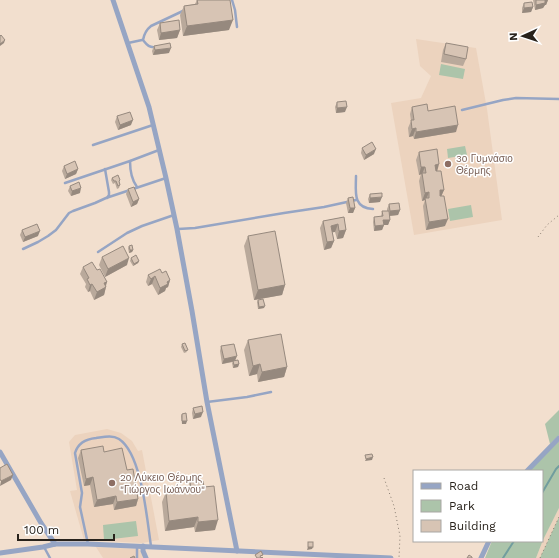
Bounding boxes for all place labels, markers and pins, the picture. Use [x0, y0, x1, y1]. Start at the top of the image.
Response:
place label: 3ο Γυμνάσιο Θέρμης [456, 153, 513, 176]
marker: 3ο Γυμνάσιο Θέρμης [443, 159, 453, 169]
place label: 2ο Λύκειο Θέρμης "Γιώργος Ιωάννου" [120, 472, 205, 495]
marker: 2ο Λύκειο Θέρμης "Γιώργος Ιωάννου" [107, 478, 117, 488]

